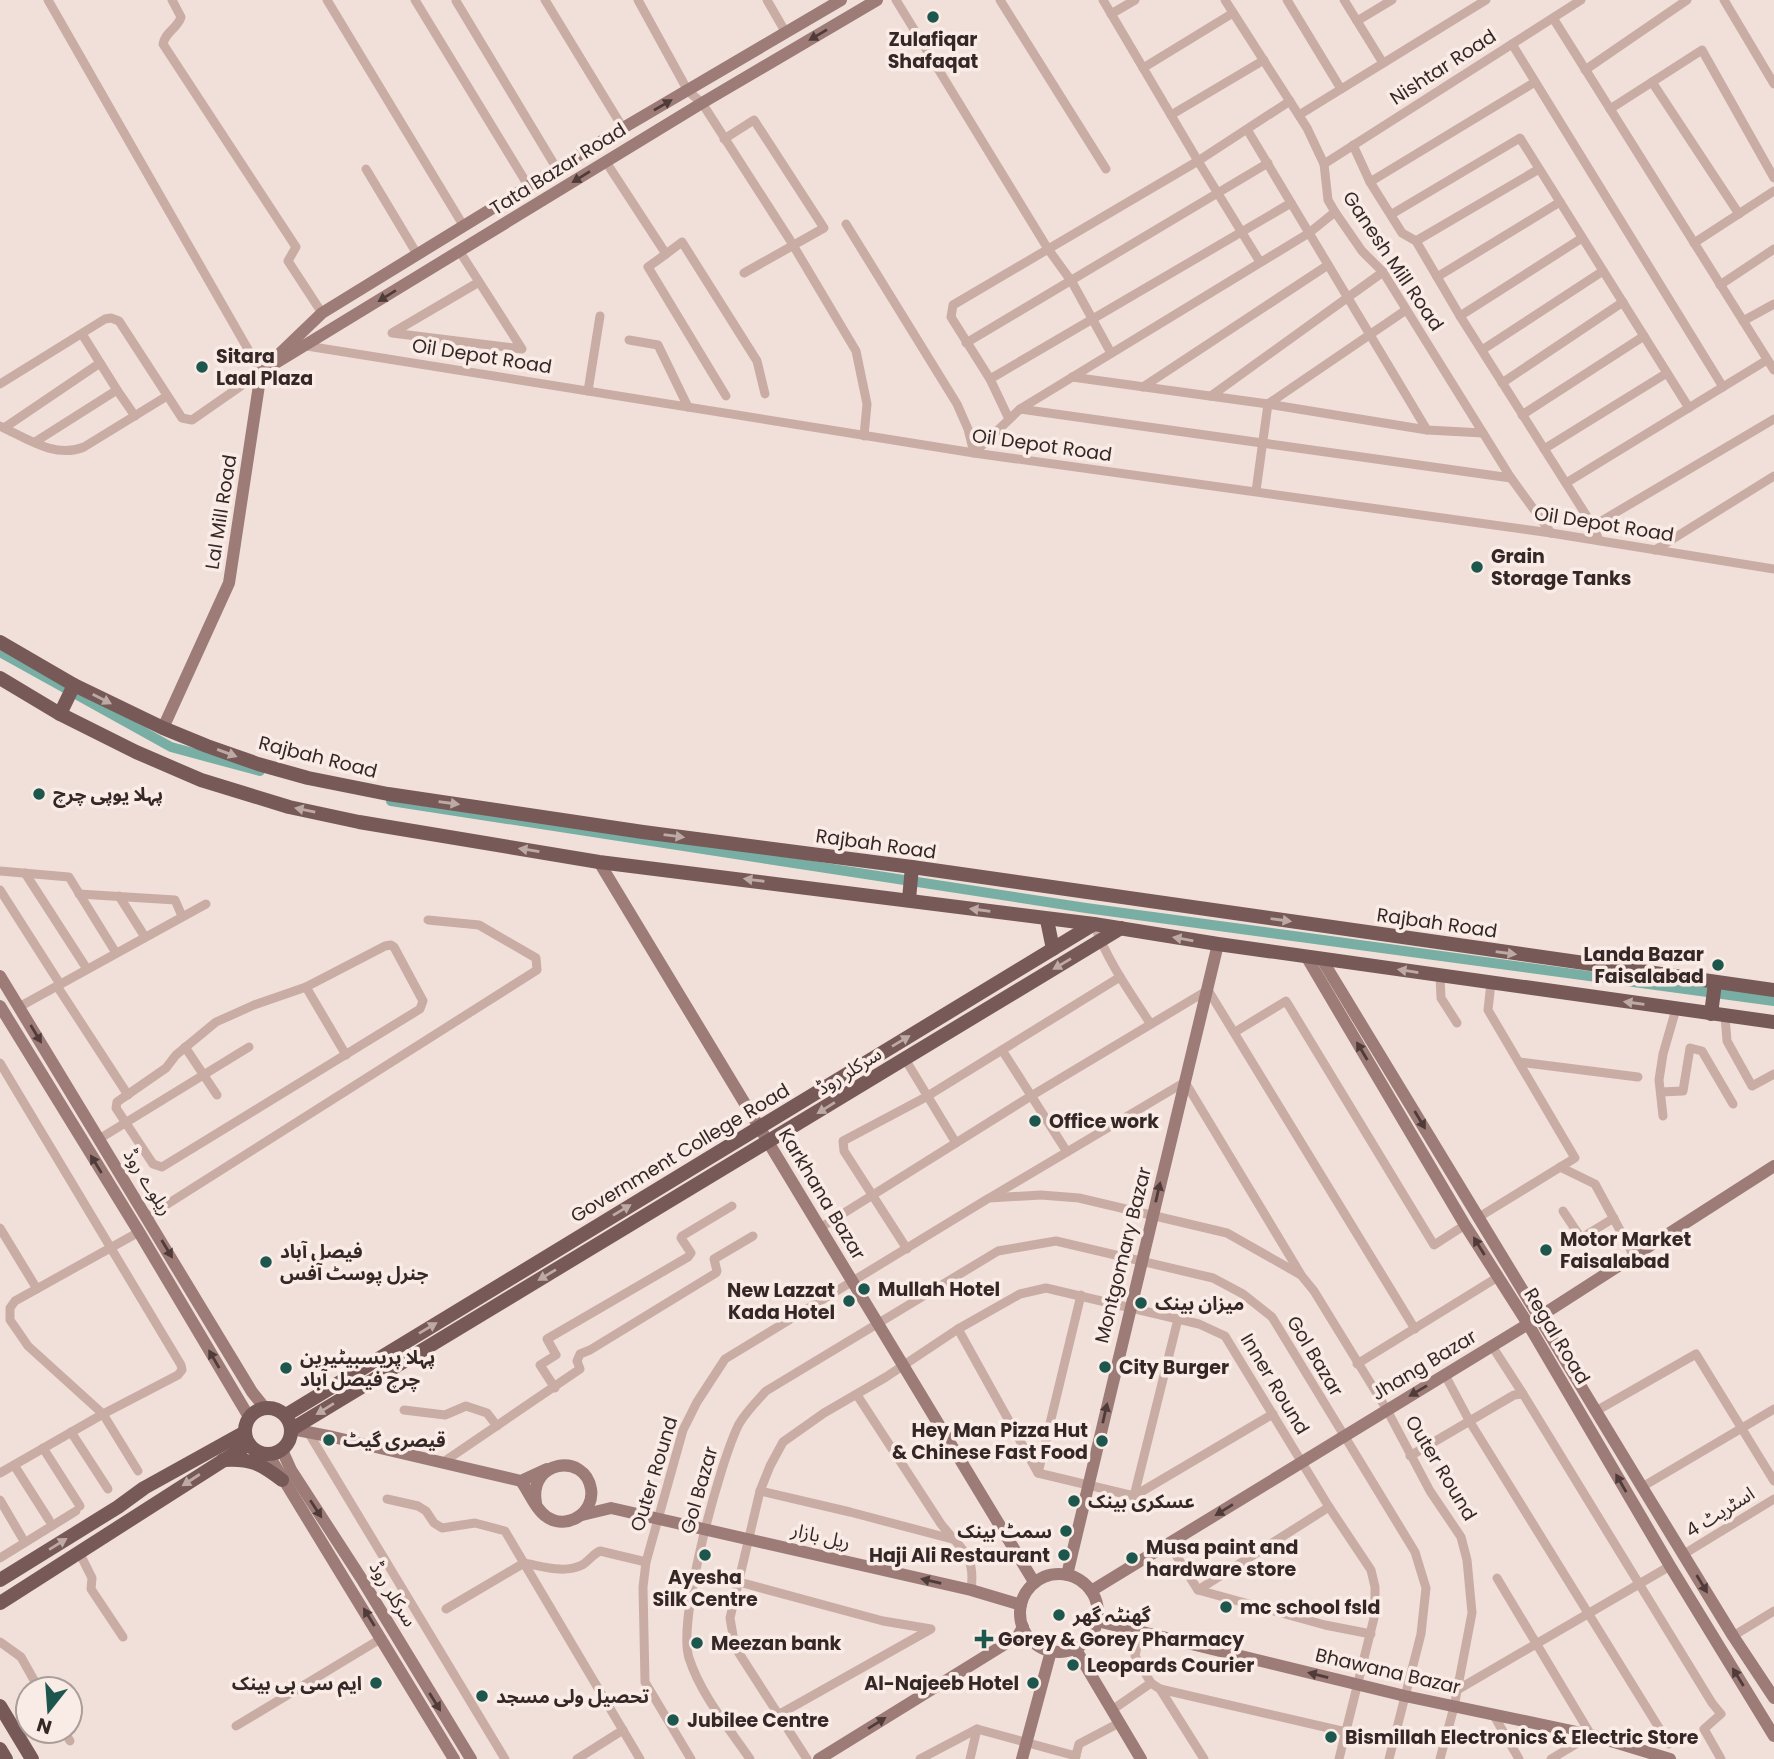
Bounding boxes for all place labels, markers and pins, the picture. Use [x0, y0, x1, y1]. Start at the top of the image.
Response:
marker: Zulafiqar Shafaqat [925, 9, 941, 25]
place label: Zulafiqar Shafaqat [888, 26, 979, 75]
place label: Sitara Laal Plaza [216, 343, 313, 392]
marker: Sitara Laal Plaza [194, 359, 210, 375]
place label: Grain Storage Tanks [1491, 543, 1631, 592]
marker: Grain Storage Tanks [1469, 559, 1485, 575]
place label: پہلا یوپی چرچ [53, 781, 163, 808]
marker: پہلا یوپی چرچ [31, 786, 47, 802]
place label: Landa Bazar Faisalabad [1584, 941, 1704, 990]
marker: Landa Bazar Faisalabad [1710, 957, 1726, 973]
place label: Office work [1049, 1108, 1159, 1135]
marker: Office work [1027, 1113, 1043, 1129]
place label: Motor Market Faisalabad [1560, 1226, 1691, 1275]
place label: فیصل آباد جنرل پوسٹ آفس [280, 1238, 429, 1287]
marker: Motor Market Faisalabad [1538, 1242, 1554, 1258]
marker: فیصل آباد جنرل پوسٹ آفس [258, 1254, 274, 1270]
place label: Mullah Hotel [878, 1276, 1000, 1303]
place label: New Lazzat Kada Hotel [727, 1277, 835, 1326]
marker: Mullah Hotel [856, 1281, 872, 1297]
place label: میزان بینک [1155, 1290, 1244, 1317]
marker: New Lazzat Kada Hotel [841, 1293, 857, 1309]
marker: میزان بینک [1133, 1295, 1149, 1311]
place label: پہلا پریسبیٹیرین چرچ فیصل آباد [300, 1344, 435, 1393]
place label: City Burger [1119, 1354, 1229, 1381]
marker: City Burger [1097, 1359, 1113, 1375]
marker: پہلا پریسبیٹیرین چرچ فیصل آباد [278, 1360, 294, 1376]
place label: Hey Man Pizza Hut & Chinese Fast Food [892, 1417, 1088, 1466]
place label: قیصری گیٹ [343, 1427, 446, 1454]
marker: قیصری گیٹ [321, 1432, 337, 1448]
marker: Hey Man Pizza Hut & Chinese Fast Food [1094, 1433, 1110, 1449]
place label: عسکری بینک [1088, 1488, 1195, 1515]
marker: عسکری بینک [1066, 1493, 1082, 1509]
place label: سمٹ بینک [957, 1518, 1052, 1545]
marker: سمٹ بینک [1058, 1523, 1074, 1539]
place label: Musa paint and hardware store [1146, 1534, 1298, 1583]
place label: Haji Ali Restaurant [869, 1542, 1050, 1569]
marker: Ayesha Silk Centre [697, 1547, 713, 1563]
marker: Haji Ali Restaurant [1056, 1547, 1072, 1563]
marker: Musa paint and hardware store [1124, 1550, 1140, 1566]
place label: Ayesha Silk Centre [652, 1564, 758, 1613]
place label: mc school fsld [1240, 1594, 1380, 1621]
marker: mc school fsld [1218, 1599, 1234, 1615]
place label: گھنٹہ گھر [1072, 1602, 1151, 1629]
marker: گھنٹہ گھر [1051, 1607, 1067, 1623]
place label: Gorey & Gorey Pharmacy [998, 1626, 1245, 1653]
place label: Meezan bank [711, 1630, 842, 1657]
marker: Gorey & Gorey Pharmacy [976, 1631, 992, 1647]
marker: Meezan bank [689, 1635, 705, 1651]
place label: Leopards Courier [1087, 1652, 1254, 1679]
marker: Leopards Courier [1065, 1657, 1081, 1673]
place label: ایم سی بی بینک [232, 1670, 362, 1698]
place label: Al-Najeeb Hotel [864, 1670, 1019, 1697]
marker: ایم سی بی بینک [368, 1675, 384, 1691]
marker: Al-Najeeb Hotel [1025, 1675, 1041, 1691]
place label: تحصیل ولی مسجد [496, 1683, 649, 1710]
marker: تحصیل ولی مسجد [474, 1688, 490, 1704]
place label: Jubilee Centre [687, 1707, 829, 1734]
marker: Jubilee Centre [665, 1712, 681, 1728]
place label: Bismillah Electronics & Electric Store [1345, 1724, 1699, 1751]
marker: Bismillah Electronics & Electric Store [1323, 1729, 1339, 1745]

